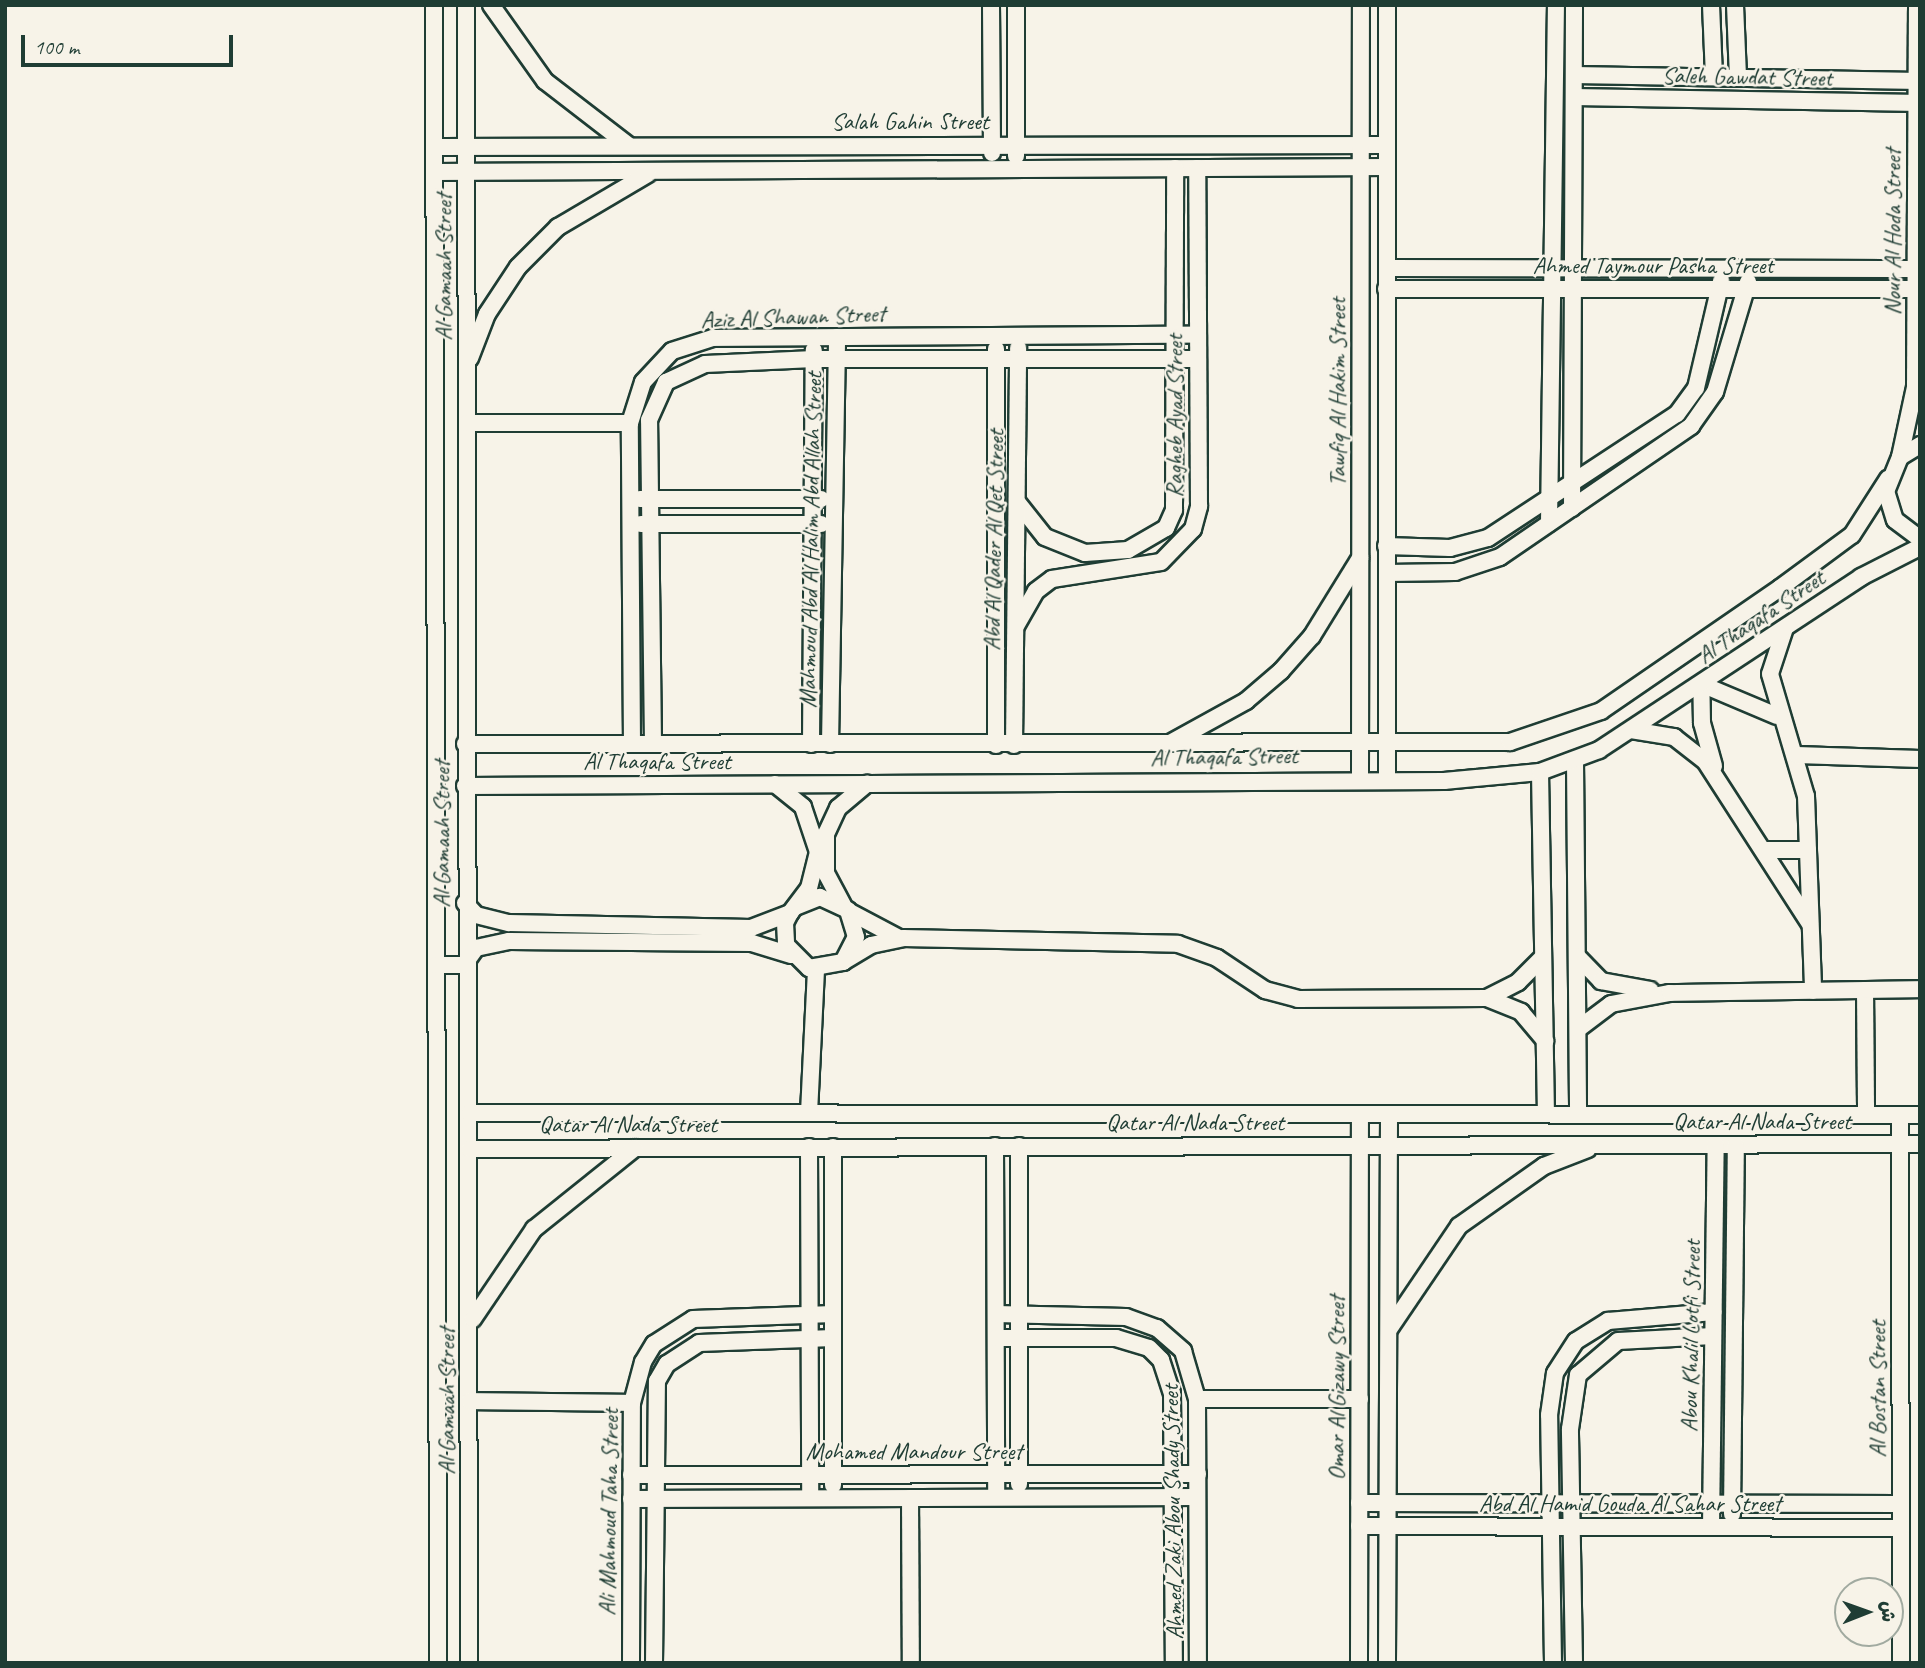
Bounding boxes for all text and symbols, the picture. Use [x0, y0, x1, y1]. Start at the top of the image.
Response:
scale bar [24, 21, 236, 65]
text: 100 m [34, 34, 79, 60]
street label: Saleh Gawdat Street [1662, 61, 1832, 93]
street label: Salah Gahin Street [831, 108, 989, 136]
street label: Nour Al Hoda Street [1879, 148, 1907, 316]
street label: Al Gamaah Street [430, 194, 458, 340]
street label: Ahmed Taymour Pasha Street [1532, 252, 1774, 280]
street label: Tawfiq Al Hakim Street [1324, 297, 1352, 487]
street label: Aziz Al Shawan Street [700, 299, 886, 335]
street label: Ragheb Ayad Street [1161, 334, 1189, 498]
street label: Mahmoud Abd Al Halim Abd Allah Street [794, 372, 828, 708]
street label: Abd Al Qader Al Qet Street [978, 429, 1010, 651]
street label: Al Thaqafa Street [1691, 564, 1831, 670]
street label: Al Thaqafa Street [1149, 741, 1299, 773]
street label: Al Thaqafa Street [583, 748, 731, 776]
street label: Al Gamaah Street [428, 761, 456, 907]
street label: Qatar Al Nada Street [1673, 1108, 1851, 1136]
street label: Qatar Al Nada Street [1106, 1109, 1284, 1137]
street label: Qatar Al Nada Street [539, 1111, 717, 1139]
street label: Abou Khalil Lotfi Street [1675, 1239, 1707, 1433]
street label: Omar Al Gizawy Street [1323, 1296, 1351, 1480]
street label: Al Bostan Street [1864, 1320, 1892, 1458]
street label: Al Gamaah Street [433, 1328, 461, 1474]
street label: Ahmed Zaki Abou Shady Street [1156, 1383, 1190, 1641]
street label: Ali Mahmoud Taha Street [593, 1406, 625, 1618]
street label: Mohamed Mandour Street [806, 1438, 1022, 1466]
street label: Abd Al Hamid Gouda Al Sahar Street [1479, 1490, 1781, 1518]
north arrow [1834, 1577, 1904, 1647]
text: ش [1876, 1601, 1900, 1622]

